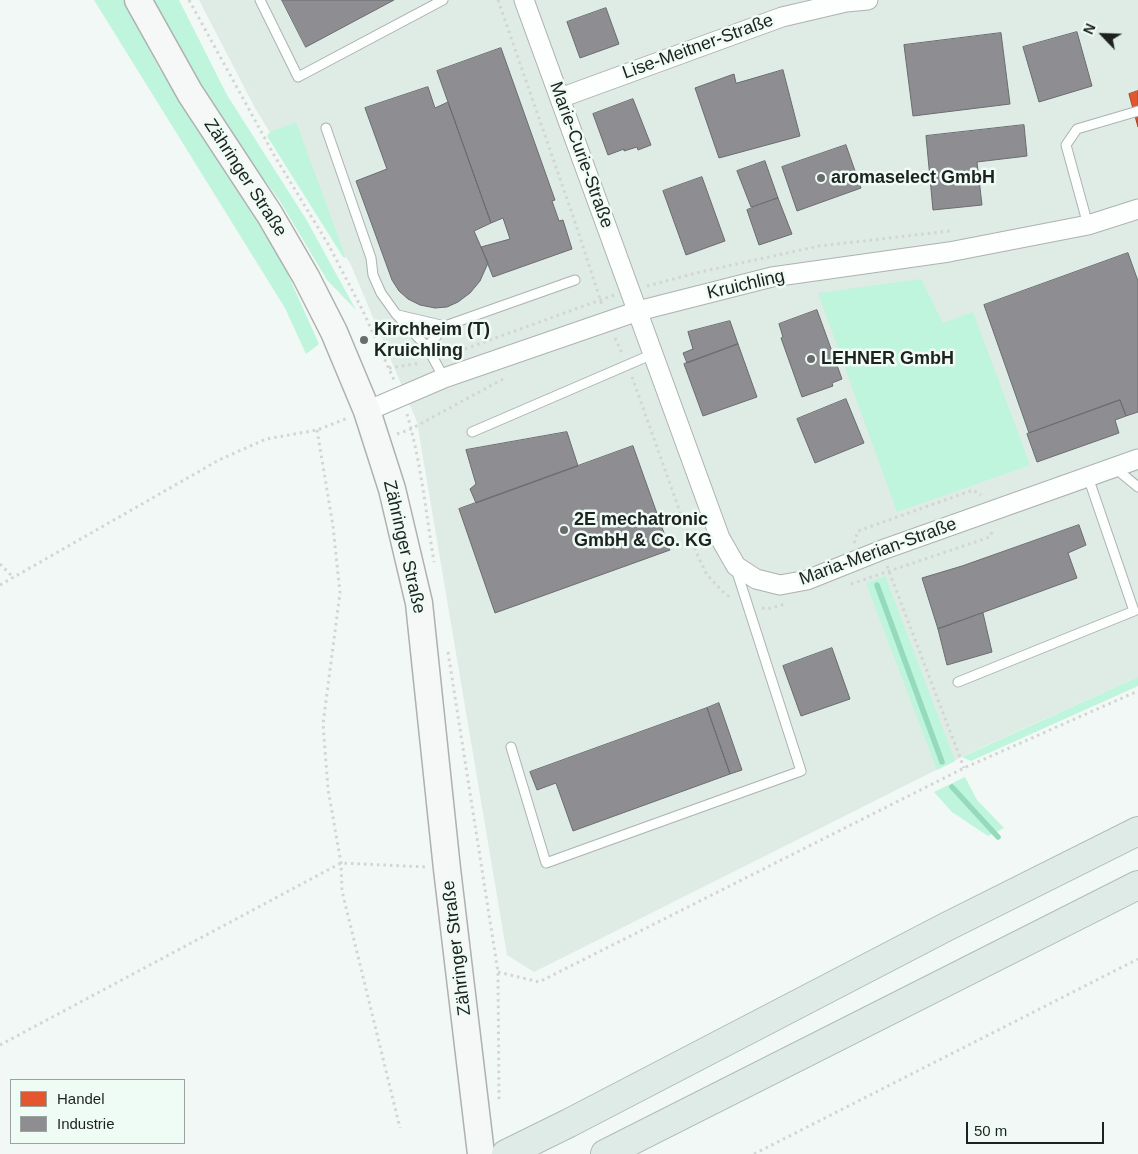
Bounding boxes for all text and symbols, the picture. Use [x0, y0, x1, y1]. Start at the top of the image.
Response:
street label: Lise-Meitner-Straße [620, 10, 776, 84]
north arrow [1078, 10, 1128, 60]
text: N [1080, 21, 1099, 37]
street label: Marie-Curie-Straße [545, 79, 617, 231]
street label: Zähringer Straße [199, 115, 291, 241]
place label: aromaselect GmbH [831, 167, 995, 189]
marker: aromaselect GmbH [815, 172, 827, 184]
street label: Kruichling [705, 266, 787, 304]
place label: Kirchheim (T) Kruichling [374, 319, 490, 362]
marker: Kirchheim (T) Kruichling [358, 334, 370, 346]
place label: LEHNER GmbH [821, 348, 954, 370]
marker: LEHNER GmbH [805, 353, 817, 365]
street label: Zähringer Straße [378, 478, 430, 616]
place label: 2E mechatronic GmbH & Co. KG [574, 509, 712, 552]
street label: Maria-Merian-Straße [796, 513, 960, 591]
marker: 2E mechatronic GmbH & Co. KG [558, 524, 570, 536]
street label: Zähringer Straße [438, 879, 476, 1017]
legend [10, 1079, 185, 1144]
text: Handel [57, 1090, 105, 1107]
scale bar [968, 1112, 1106, 1144]
text: Industrie [57, 1115, 115, 1132]
text: 50 m [974, 1122, 1007, 1139]

